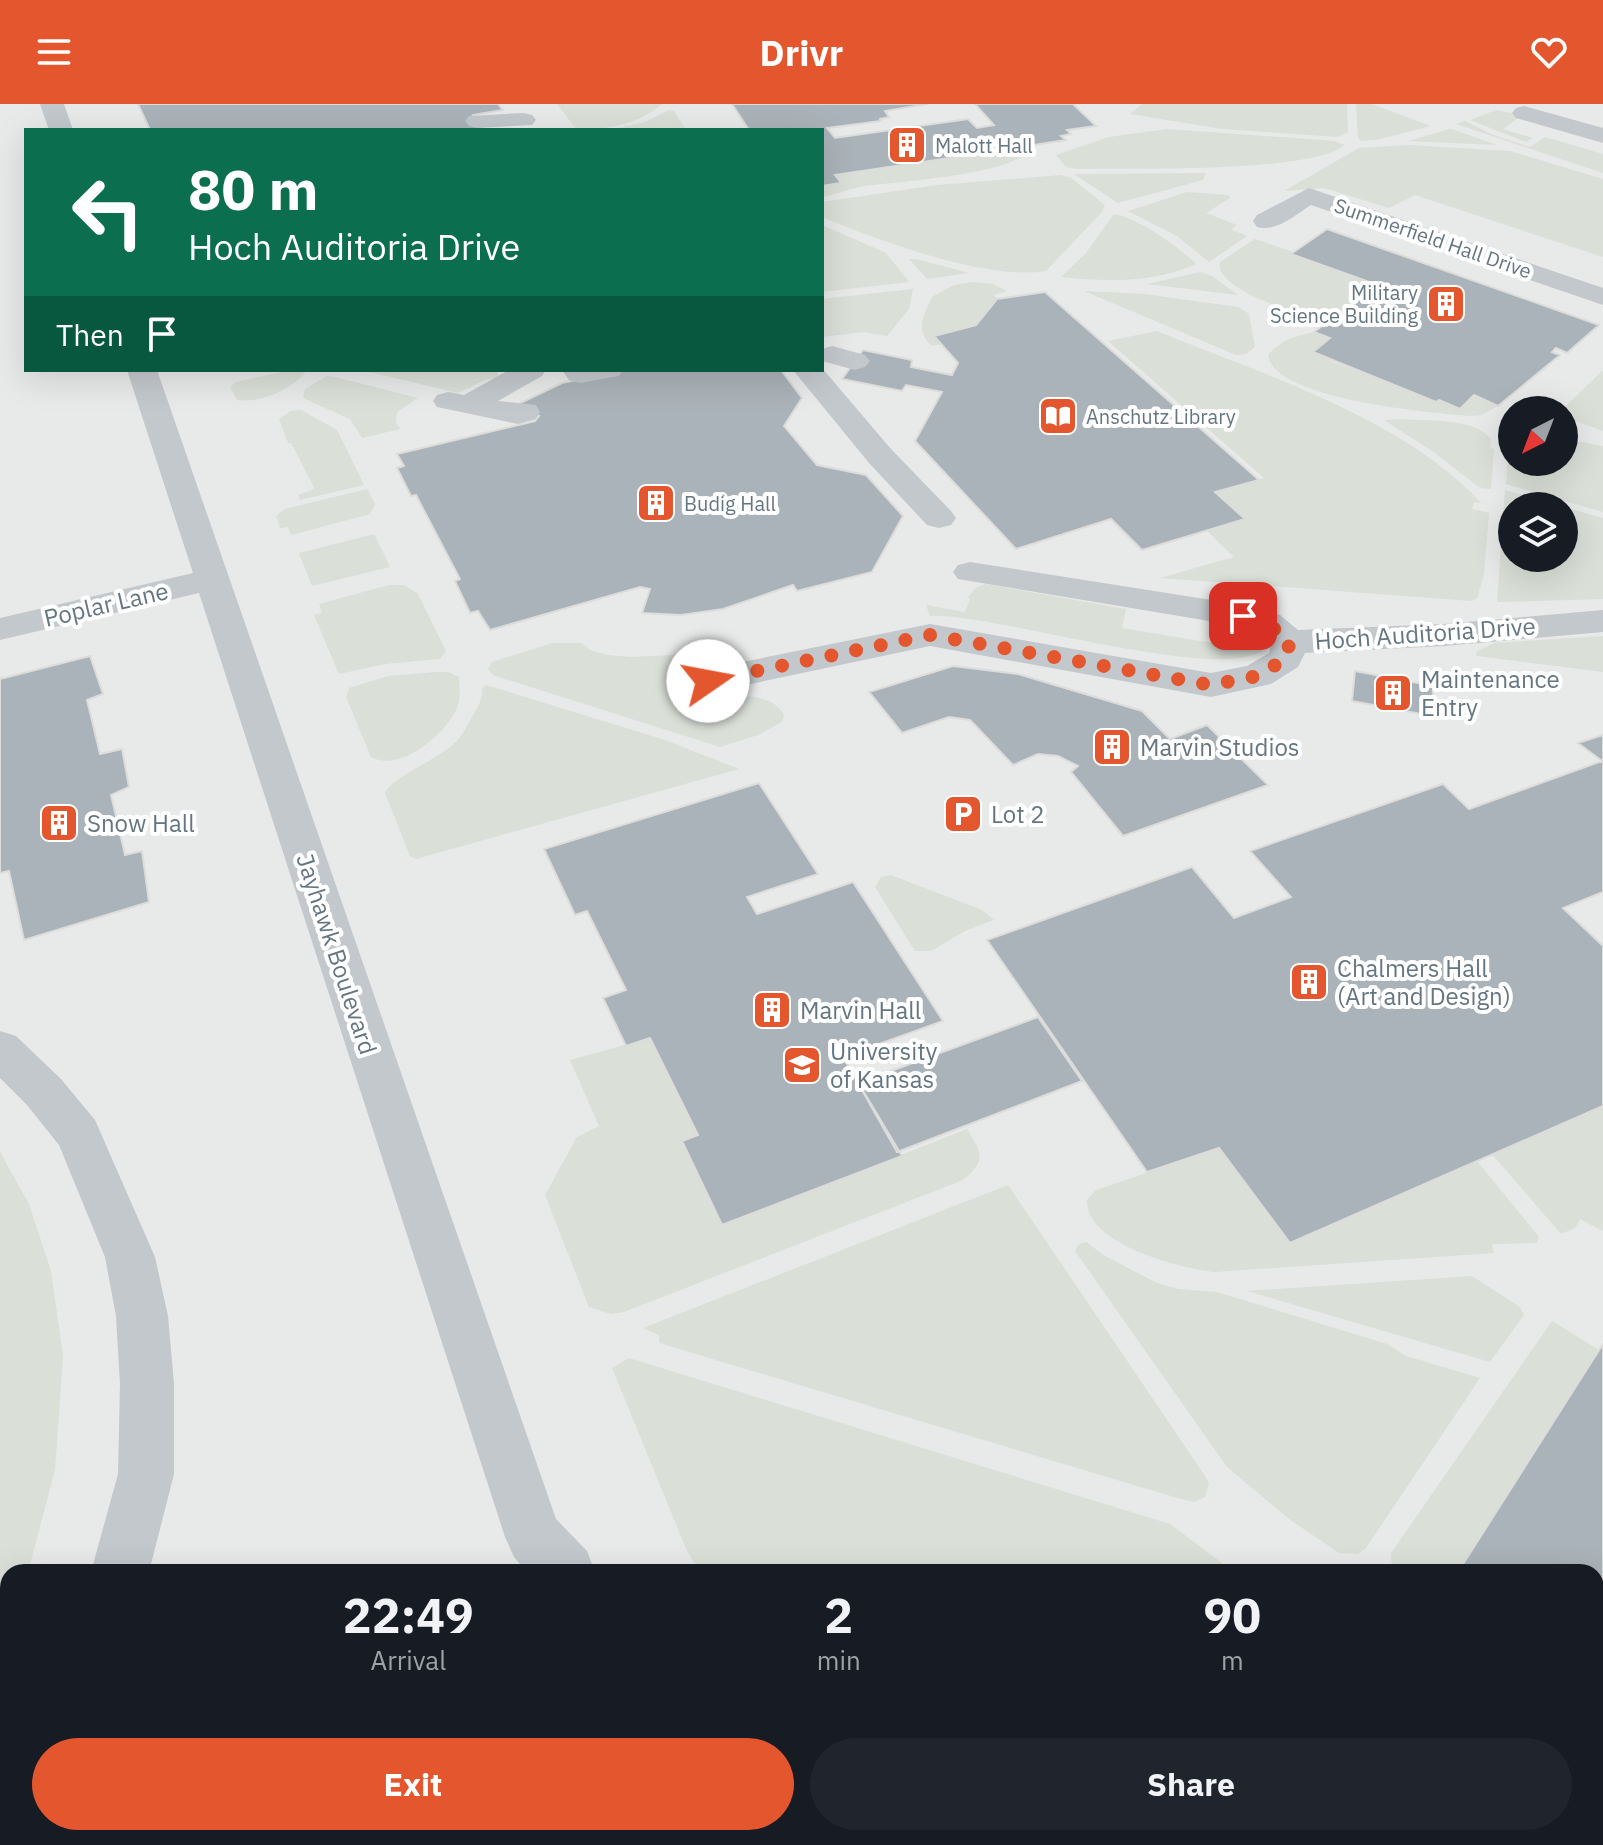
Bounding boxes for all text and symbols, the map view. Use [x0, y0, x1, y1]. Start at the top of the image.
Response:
text: Drivr [760, 29, 843, 76]
icon: menu [32, 30, 76, 74]
icon: heart [1527, 30, 1571, 74]
building icon: Malott Hall [886, 124, 928, 166]
place label: Malott Hall [935, 132, 1033, 159]
text: 80 m [188, 153, 318, 225]
icon: left [56, 160, 160, 264]
street label: Summerfield Hall Drive [1331, 192, 1535, 284]
text: Hoch Auditoria Drive [188, 223, 520, 270]
place label: Military Science Building [1270, 279, 1418, 329]
building icon: Military Science Building [1425, 283, 1467, 325]
icon: arrive [140, 312, 184, 356]
text: Then [56, 315, 124, 354]
library icon: Anschutz Library [1037, 395, 1079, 437]
north arrow [1498, 396, 1578, 476]
map controls [1498, 396, 1578, 572]
place label: Anschutz Library [1086, 403, 1236, 430]
building icon: Budig Hall [635, 482, 677, 524]
place label: Budig Hall [684, 490, 776, 517]
button: layers [1498, 492, 1578, 572]
street label: Poplar Lane [41, 574, 171, 634]
pin [1209, 582, 1277, 650]
icon: arrive [1221, 594, 1265, 638]
street label: Hoch Auditoria Drive [1313, 609, 1537, 657]
position arrow [666, 639, 750, 723]
place label: Maintenance Entry [1421, 663, 1560, 723]
building icon: Maintenance Entry [1372, 672, 1414, 714]
building icon: Marvin Studios [1091, 726, 1133, 768]
place label: Marvin Studios [1140, 731, 1300, 763]
parking icon: Lot 2 [942, 793, 984, 835]
place label: Lot 2 [991, 798, 1045, 830]
building icon: Snow Hall [38, 802, 80, 844]
place label: Snow Hall [87, 807, 195, 839]
street label: Jayhawk Boulevard [289, 850, 385, 1058]
place label: Chalmers Hall (Art and Design) [1337, 952, 1511, 1012]
building icon: Chalmers Hall (Art and Design) [1288, 961, 1330, 1003]
building icon: Marvin Hall [751, 989, 793, 1031]
place label: Marvin Hall [800, 994, 921, 1026]
place label: University of Kansas [830, 1035, 938, 1095]
school or university icon: University of Kansas [781, 1044, 823, 1086]
text: 22:49 [343, 1584, 474, 1646]
text: 2 [824, 1584, 853, 1646]
text: 90 [1204, 1584, 1261, 1646]
text: Arrival [370, 1643, 446, 1677]
text: min [817, 1643, 861, 1677]
text: m [1221, 1643, 1244, 1677]
button: Exit [32, 1738, 794, 1830]
button: Share [810, 1738, 1572, 1830]

